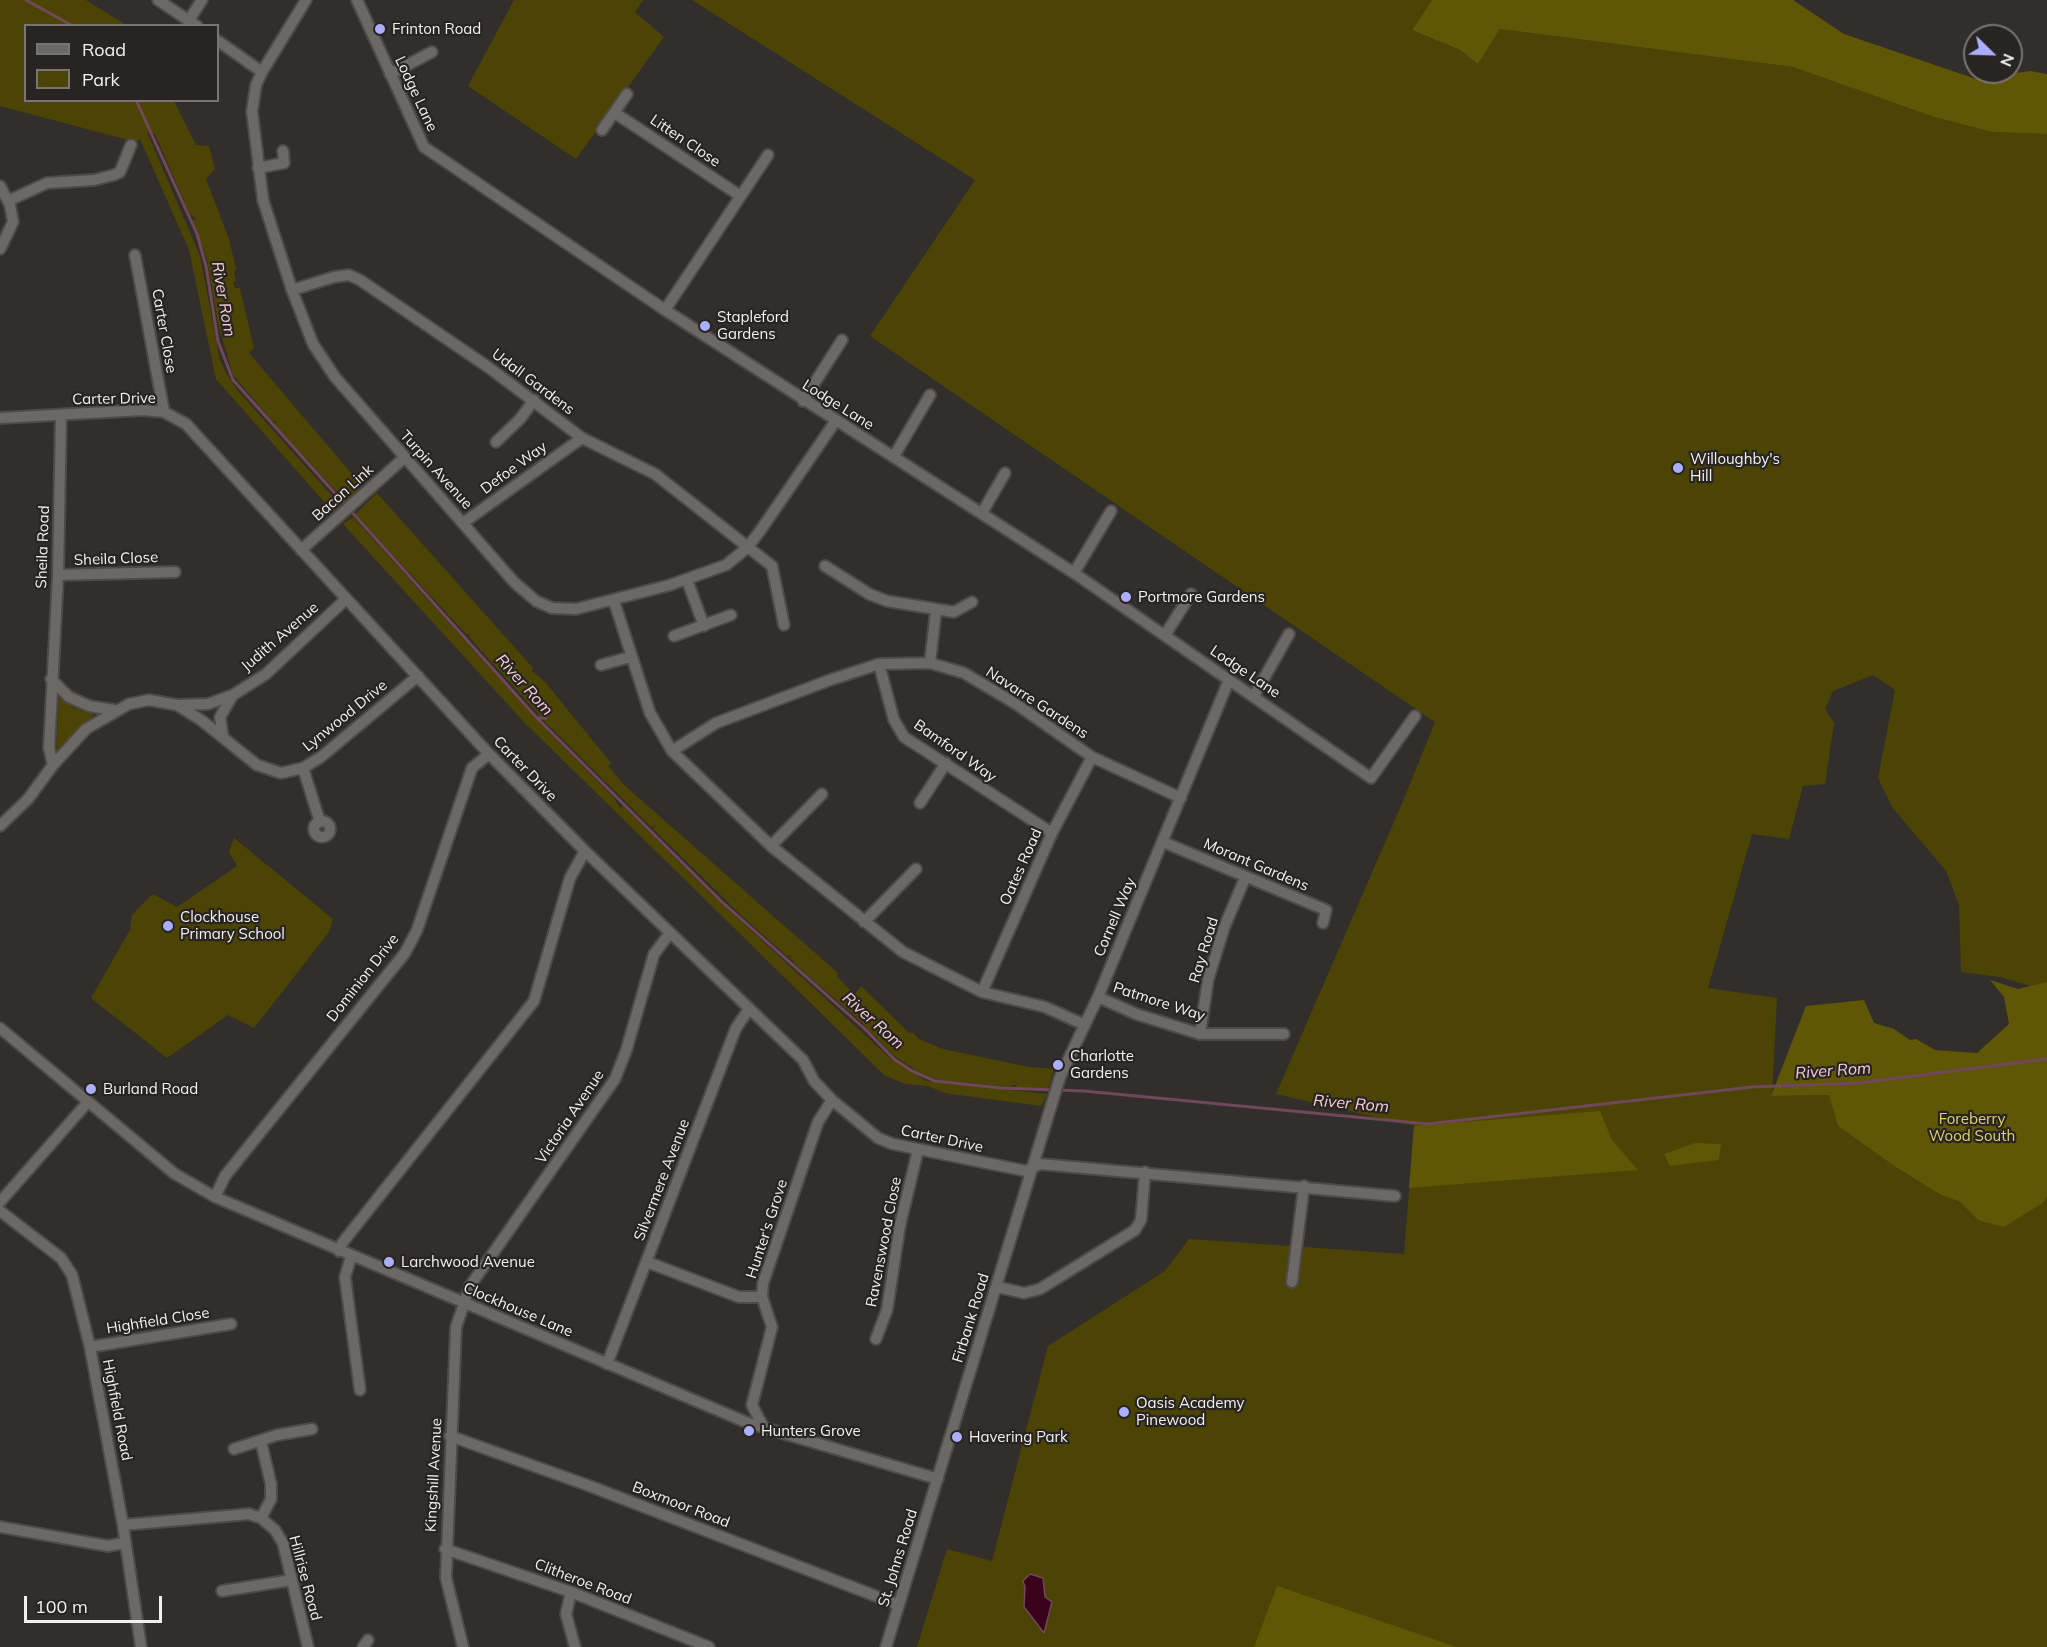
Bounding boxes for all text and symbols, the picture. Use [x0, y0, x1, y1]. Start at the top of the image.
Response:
place label: Frinton Road [392, 20, 481, 38]
marker: Frinton Road [373, 22, 387, 36]
legend [24, 24, 219, 102]
north arrow [1963, 24, 2023, 84]
text: Road [82, 38, 126, 61]
text: N [1996, 51, 2019, 70]
street label: Lodge Lane [391, 54, 441, 134]
text: Park [82, 68, 120, 91]
street label: Litten Close [646, 111, 724, 171]
water label: River Rom [207, 260, 239, 338]
street label: Carter Close [148, 287, 180, 375]
place label: Stapleford Gardens [717, 308, 789, 343]
marker: Stapleford Gardens [698, 319, 712, 333]
street label: Udall Gardens [488, 345, 578, 419]
street label: Lodge Lane [799, 376, 877, 434]
street label: Carter Drive [72, 389, 156, 409]
street label: Turpin Avenue [396, 427, 476, 513]
street label: Defoe Way [477, 438, 551, 498]
place label: Willoughby's Hill [1690, 450, 1780, 485]
street label: Bacon Link [309, 461, 377, 525]
marker: Willoughby's Hill [1671, 461, 1685, 475]
street label: Sheila Road [33, 505, 53, 589]
street label: Sheila Close [74, 549, 158, 569]
place label: Portmore Gardens [1138, 588, 1265, 606]
marker: Portmore Gardens [1119, 590, 1133, 604]
street label: Judith Avenue [238, 599, 322, 675]
street label: Lodge Lane [1206, 642, 1284, 702]
water label: River Rom [491, 650, 557, 720]
street label: Navarre Gardens [982, 663, 1092, 743]
street label: Lynwood Drive [299, 676, 391, 756]
street label: Bamford Way [910, 716, 1000, 786]
street label: Carter Drive [489, 733, 561, 805]
street label: Oates Road [996, 826, 1046, 908]
street label: Morant Gardens [1201, 835, 1311, 895]
street label: Cornell Way [1090, 875, 1140, 959]
place label: Clockhouse Primary School [180, 908, 285, 943]
street label: Ray Road [1185, 915, 1223, 985]
marker: Clockhouse Primary School [161, 919, 175, 933]
street label: Dominion Drive [323, 931, 403, 1025]
street label: Patmore Way [1111, 979, 1207, 1025]
water label: River Rom [838, 988, 908, 1054]
place label: Charlotte Gardens [1070, 1047, 1134, 1082]
marker: Charlotte Gardens [1051, 1058, 1065, 1072]
water label: River Rom [1794, 1059, 1872, 1083]
street label: Victoria Avenue [532, 1067, 608, 1167]
place label: Burland Road [103, 1080, 198, 1098]
marker: Burland Road [84, 1082, 98, 1096]
water label: River Rom [1312, 1091, 1390, 1117]
park label: Foreberry Wood South [1929, 1110, 2015, 1145]
street label: Silvermere Avenue [630, 1117, 694, 1243]
street label: Carter Drive [899, 1121, 985, 1157]
street label: Ravenswood Close [863, 1175, 905, 1309]
street label: Hunter's Grove [743, 1177, 791, 1281]
place label: Larchwood Avenue [401, 1253, 535, 1271]
marker: Larchwood Avenue [382, 1255, 396, 1269]
street label: Firbank Road [949, 1271, 993, 1365]
street label: Clockhouse Lane [461, 1279, 575, 1341]
street label: Highfield Close [105, 1304, 211, 1338]
street label: Highfield Road [98, 1358, 136, 1462]
place label: Oasis Academy Pinewood [1136, 1394, 1244, 1429]
marker: Oasis Academy Pinewood [1117, 1405, 1131, 1419]
street label: Kingshill Avenue [422, 1418, 446, 1532]
place label: Hunters Grove [761, 1422, 861, 1440]
marker: Hunters Grove [742, 1424, 756, 1438]
place label: Havering Park [969, 1428, 1068, 1446]
marker: Havering Park [950, 1430, 964, 1444]
street label: Boxmoor Road [630, 1478, 732, 1532]
street label: St. Johns Road [875, 1507, 921, 1609]
street label: Hillrise Road [285, 1533, 325, 1623]
street label: Clitheroe Road [532, 1555, 634, 1609]
scale bar [27, 1584, 165, 1622]
text: 100 m [35, 1595, 88, 1618]

